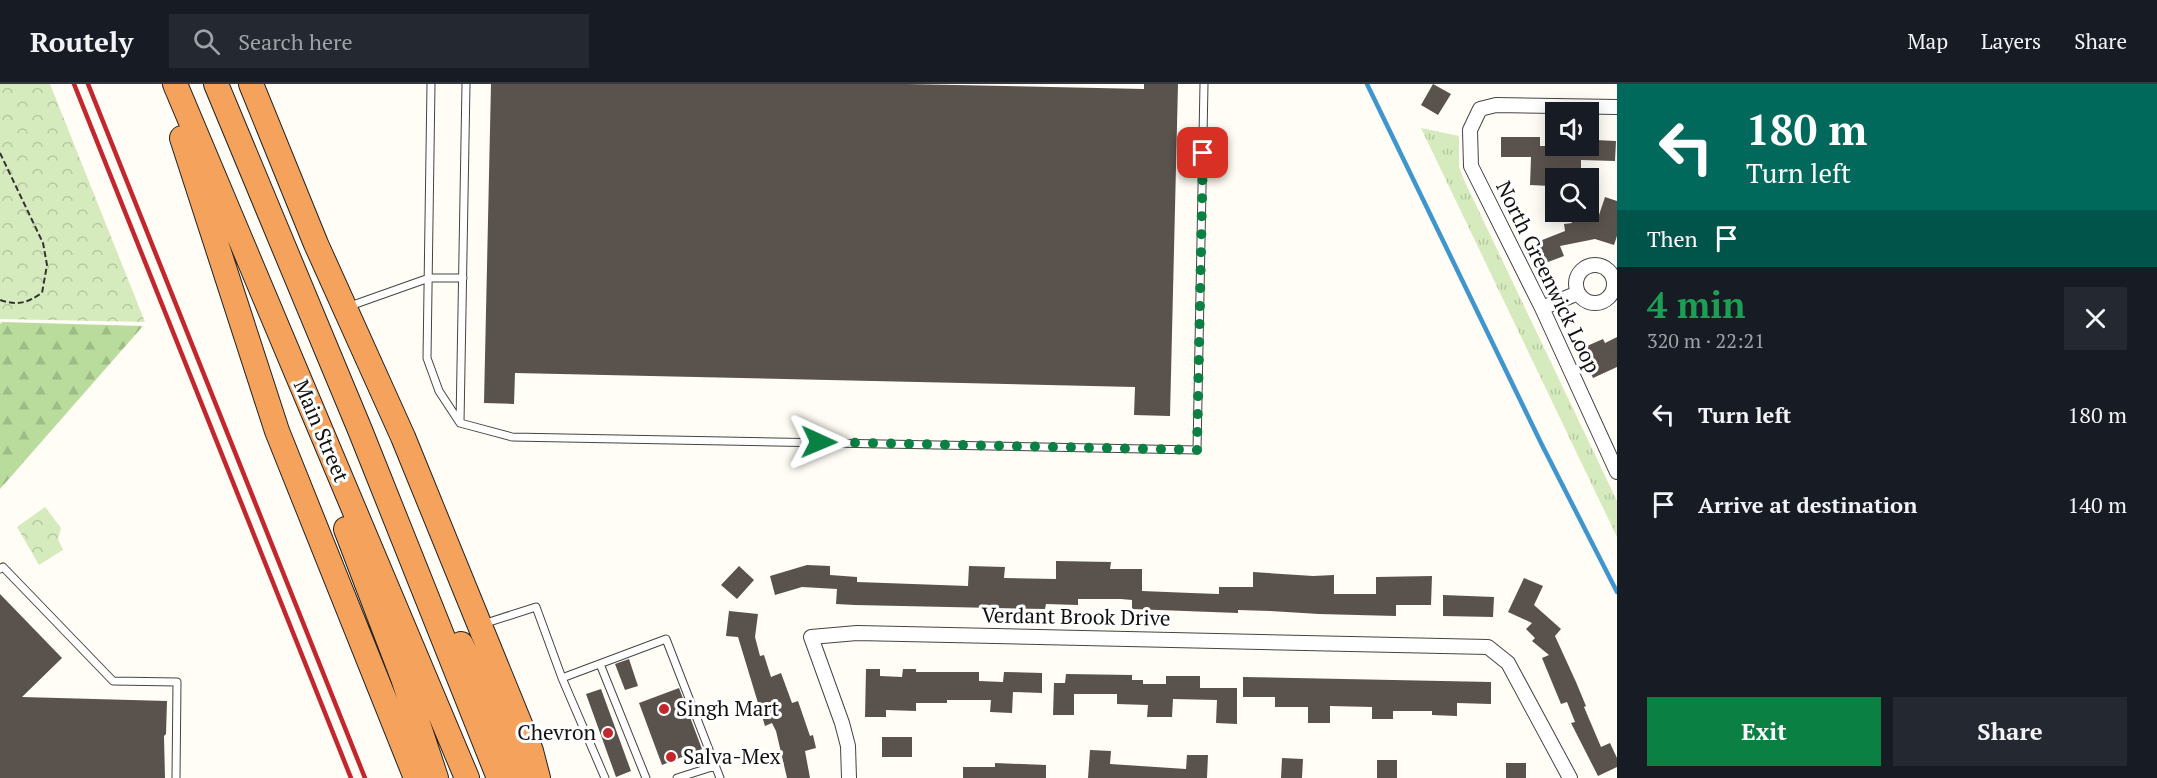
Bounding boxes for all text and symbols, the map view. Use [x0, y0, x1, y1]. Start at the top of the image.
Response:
search box [169, 14, 589, 68]
text: Routely [30, 23, 133, 60]
icon: search [190, 25, 223, 58]
text: Search here [238, 27, 353, 56]
text: Map [1907, 27, 1948, 55]
text: Layers [1981, 27, 2041, 55]
text: Share [2074, 27, 2127, 55]
text: 180 m [1746, 101, 1867, 157]
map controls [1545, 102, 1599, 222]
button: sound [1545, 102, 1599, 156]
icon: left [1647, 108, 1725, 186]
pin [1177, 127, 1228, 178]
icon: arrive [1186, 136, 1219, 169]
text: Turn left [1746, 155, 1851, 191]
button: search [1545, 168, 1599, 222]
street label: North Greenwick Loop [1490, 176, 1608, 377]
icon: arrive [1710, 222, 1743, 255]
text: Then [1647, 224, 1698, 253]
text: 4 min [1647, 281, 1745, 328]
button: close [2064, 287, 2127, 350]
text: 320 m · 22:21 [1647, 327, 1765, 354]
street label: Main Street [288, 375, 356, 486]
icon: left [1647, 398, 1680, 431]
text: Turn left [1698, 400, 1791, 429]
text: 180 m [2067, 400, 2127, 429]
position arrow [787, 410, 851, 474]
icon: arrive [1647, 488, 1680, 521]
text: Arrive at destination [1698, 490, 1917, 519]
text: 140 m [2067, 490, 2127, 519]
street label: Verdant Brook Drive [981, 600, 1171, 632]
place label: Singh Mart [676, 694, 779, 722]
button: Exit [1647, 697, 1881, 766]
button: Share [1893, 697, 2127, 766]
marker: Singh Mart [657, 702, 671, 716]
place label: Chevron [517, 718, 597, 746]
marker: Chevron [601, 726, 615, 740]
place label: Salva-Mex [683, 742, 781, 770]
marker: Salva-Mex [664, 750, 678, 764]

